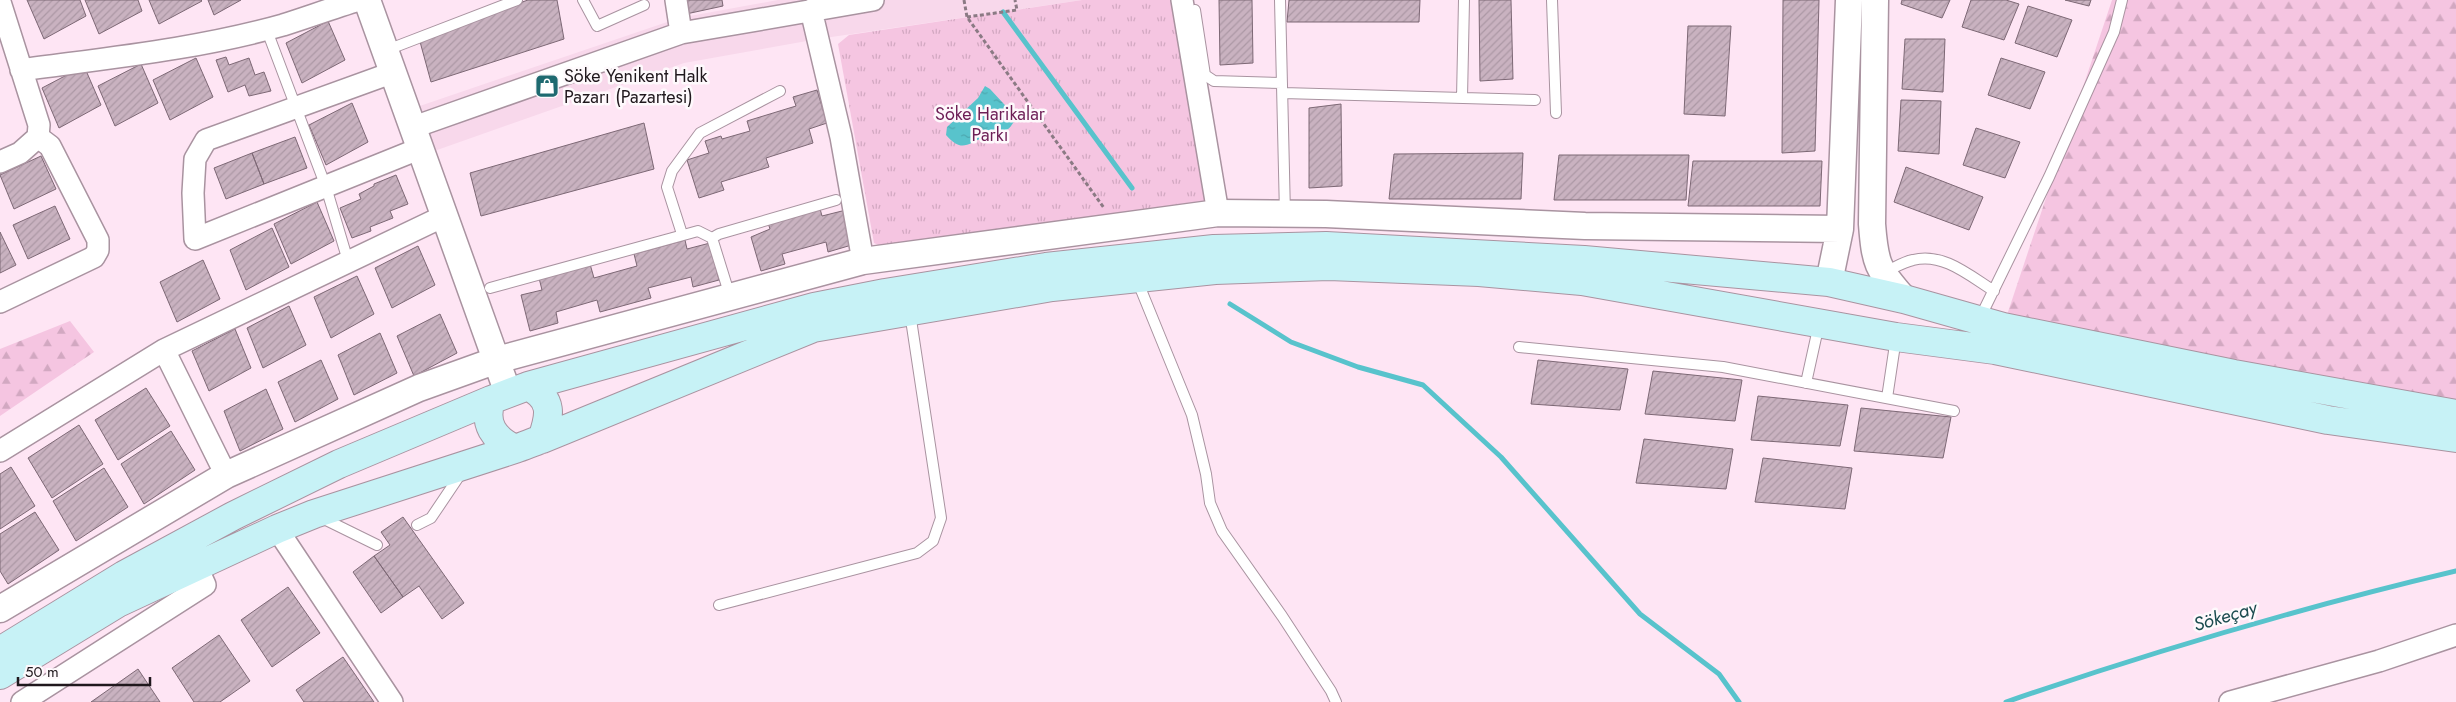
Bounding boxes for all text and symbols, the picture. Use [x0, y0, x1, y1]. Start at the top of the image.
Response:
place label: Söke Yenikent Halk Pazarı (Pazartesi) [564, 63, 707, 110]
shop icon: Söke Yenikent Halk Pazarı (Pazartesi) [534, 73, 560, 99]
park label: Söke Harikalar Parkı [935, 101, 1046, 148]
water label: Sökeçay [2190, 594, 2262, 638]
scale bar [18, 654, 150, 686]
text: 50 m [25, 661, 59, 683]

